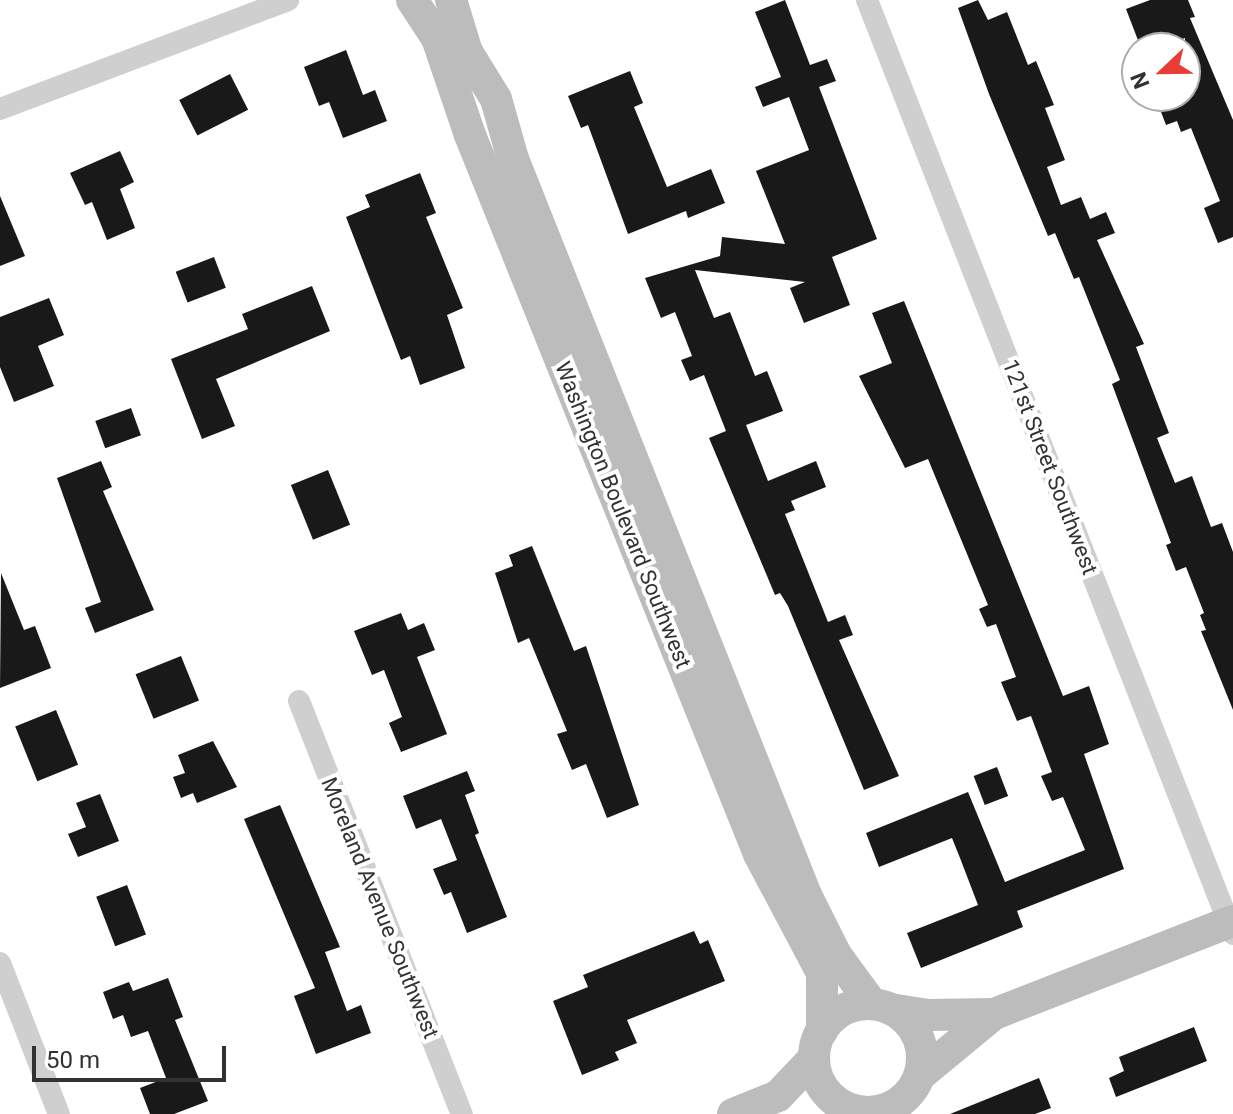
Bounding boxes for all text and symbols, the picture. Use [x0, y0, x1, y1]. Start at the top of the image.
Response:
north arrow [1121, 32, 1201, 112]
text: N [1126, 69, 1155, 92]
street label: 121st Street Southwest [997, 356, 1103, 578]
street label: Washington Boulevard Southwest [549, 358, 697, 672]
street label: Moreland Avenue Southwest [315, 774, 445, 1042]
scale bar [36, 1030, 230, 1080]
text: 50 m [46, 1046, 100, 1074]

